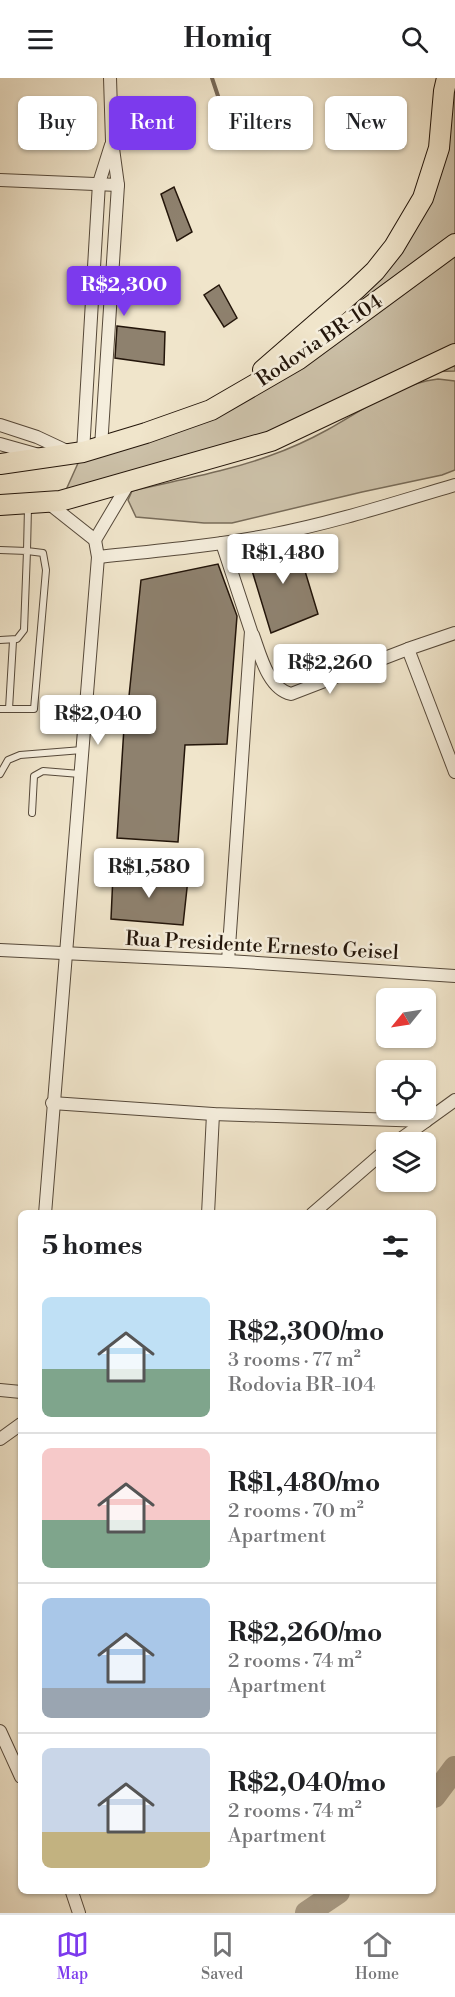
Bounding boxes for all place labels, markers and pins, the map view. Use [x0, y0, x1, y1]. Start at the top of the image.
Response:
pin: R$2,300 [69, 266, 179, 317]
pin: R$1,480 [228, 534, 338, 585]
pin: R$2,260 [275, 644, 385, 695]
pin: R$2,040 [43, 695, 153, 746]
pin: R$1,580 [94, 848, 204, 899]

